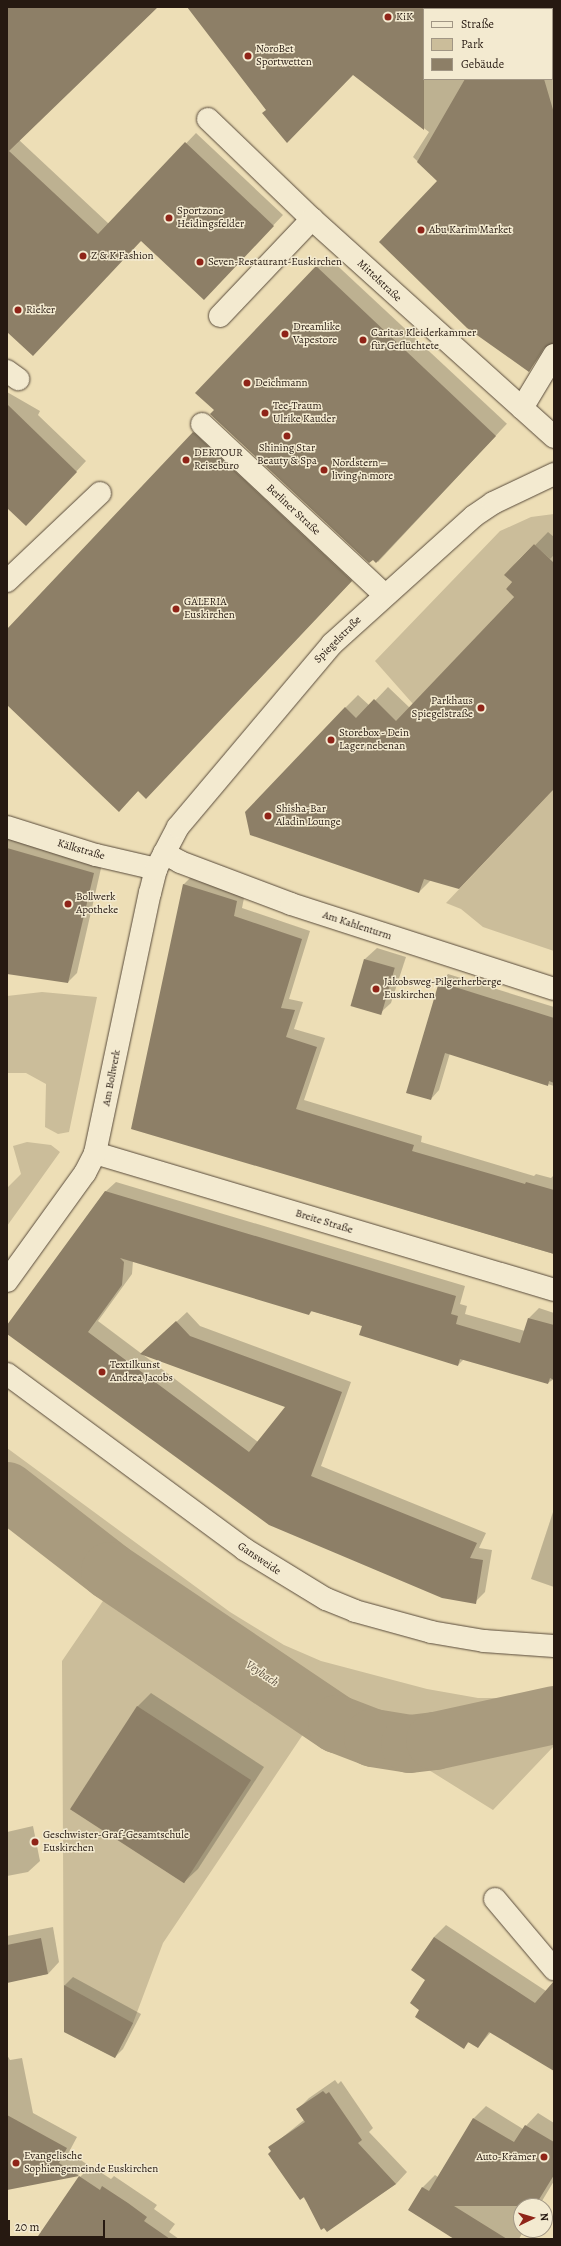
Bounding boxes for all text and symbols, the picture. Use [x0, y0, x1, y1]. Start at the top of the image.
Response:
legend [423, 8, 553, 80]
place label: KiK [396, 10, 413, 24]
marker: KiK [383, 12, 393, 22]
text: Straße [461, 16, 494, 32]
text: Park [461, 36, 484, 52]
place label: NoroBet Sportwetten [256, 43, 312, 69]
marker: NoroBet Sportwetten [243, 51, 253, 61]
text: Gebäude [461, 56, 504, 72]
place label: Sportzone Heidingsfelder [177, 205, 244, 231]
marker: Sportzone Heidingsfelder [164, 213, 174, 223]
place label: Abu Karim Market [429, 223, 512, 237]
marker: Abu Karim Market [416, 225, 426, 235]
place label: Z & K Fashion [91, 249, 154, 263]
marker: Z & K Fashion [78, 251, 88, 261]
place label: Seven-Restaurant-Euskirchen [208, 255, 342, 269]
marker: Seven-Restaurant-Euskirchen [195, 257, 205, 267]
street label: Mittelstraße [354, 257, 404, 305]
place label: Rieker [26, 303, 55, 317]
marker: Rieker [13, 305, 23, 315]
place label: Dreamlike Vapestore [293, 321, 340, 347]
place label: Caritas Kleiderkammer für Geflüchtete [371, 327, 476, 353]
marker: Dreamlike Vapestore [280, 329, 290, 339]
marker: Caritas Kleiderkammer für Geflüchtete [358, 335, 368, 345]
place label: Deichmann [255, 376, 308, 390]
marker: Deichmann [242, 378, 252, 388]
place label: Tee-Traum Ulrike Kauder [273, 400, 336, 426]
marker: Tee-Traum Ulrike Kauder [260, 408, 270, 418]
marker: Shining Star Beauty & Spa [282, 431, 292, 441]
place label: Shining Star Beauty & Spa [257, 442, 317, 468]
place label: DERTOUR Reisebüro [194, 447, 243, 473]
marker: DERTOUR Reisebüro [181, 455, 191, 465]
place label: Nordstern – living ’n more [332, 457, 393, 483]
marker: Nordstern – living ’n more [319, 465, 329, 475]
street label: Berliner Straße [263, 482, 323, 538]
place label: GALERIA Euskirchen [184, 596, 235, 622]
marker: GALERIA Euskirchen [171, 604, 181, 614]
street label: Spiegelstraße [312, 614, 364, 666]
place label: Parkhaus Spiegelstraße [412, 695, 473, 721]
marker: Parkhaus Spiegelstraße [476, 703, 486, 713]
place label: Storebox - Dein Lager nebenan [339, 727, 409, 753]
marker: Storebox - Dein Lager nebenan [326, 735, 336, 745]
place label: Shisha-Bar Aladin Lounge [276, 803, 341, 829]
marker: Shisha-Bar Aladin Lounge [263, 811, 273, 821]
street label: Kälkstraße [56, 837, 106, 863]
place label: Bollwerk Apotheke [76, 891, 118, 917]
marker: Bollwerk Apotheke [63, 899, 73, 909]
street label: Am Kahlenturm [321, 909, 393, 943]
place label: Jakobsweg-Pilgerherberge Euskirchen [384, 976, 501, 1002]
marker: Jakobsweg-Pilgerherberge Euskirchen [371, 984, 381, 994]
street label: Am Bollwerk [100, 1049, 124, 1107]
street label: Breite Straße [294, 1207, 354, 1237]
place label: Textilkunst Andrea Jacobs [110, 1359, 173, 1385]
marker: Textilkunst Andrea Jacobs [97, 1367, 107, 1377]
street label: Gansweide [235, 1540, 283, 1578]
water label: Veybach [243, 1658, 281, 1690]
place label: Geschwister-Graf-Gesamtschule Euskirchen [43, 1829, 189, 1855]
marker: Geschwister-Graf-Gesamtschule Euskirchen [30, 1837, 40, 1847]
place label: Evangelische Sophiengemeinde Euskirchen [24, 2150, 158, 2176]
place label: Auto-Krämer [476, 2150, 536, 2164]
marker: Auto-Krämer [539, 2152, 549, 2162]
marker: Evangelische Sophiengemeinde Euskirchen [11, 2158, 21, 2168]
north arrow [513, 2198, 553, 2238]
scale bar [10, 2212, 107, 2238]
text: N [537, 2212, 552, 2222]
text: 20 m [15, 2219, 39, 2235]

